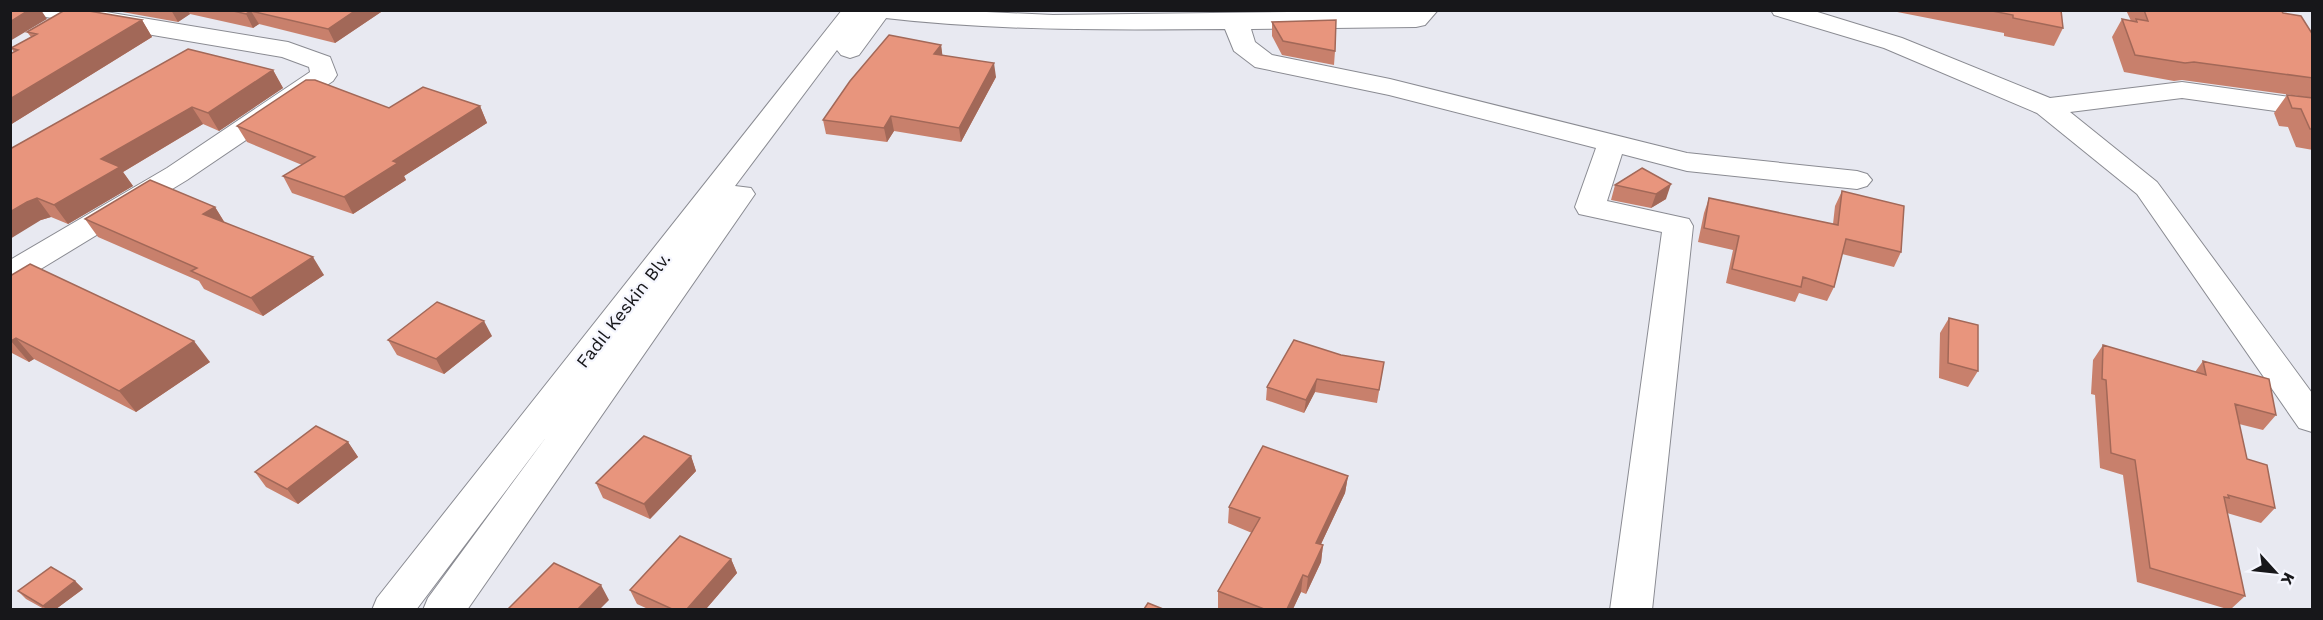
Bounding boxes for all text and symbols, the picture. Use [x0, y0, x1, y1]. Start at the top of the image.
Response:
street label: Fadıl Keskin Blv. [572, 248, 674, 372]
north arrow [2245, 542, 2305, 602]
text: K [2277, 569, 2299, 588]

